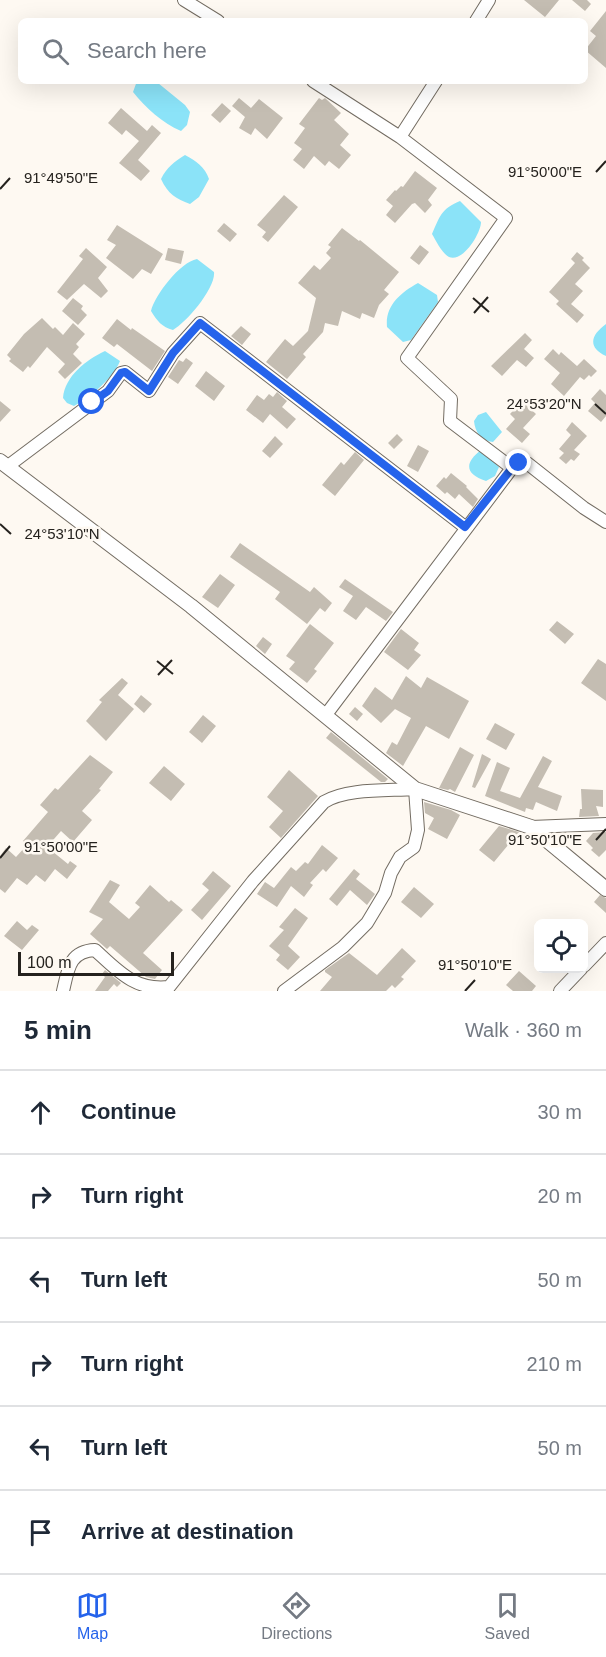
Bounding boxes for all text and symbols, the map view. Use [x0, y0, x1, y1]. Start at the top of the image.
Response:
search box [18, 18, 588, 84]
icon: search [39, 35, 72, 68]
text: Search here [87, 38, 207, 63]
text: 91°50'00"E [508, 163, 582, 180]
text: 91°49'50"E [24, 169, 98, 186]
route start [78, 388, 104, 414]
text: 24°53'20"N [506, 395, 582, 412]
route end [505, 449, 531, 475]
text: 24°53'10"N [24, 525, 100, 542]
text: 91°50'10"E [508, 831, 582, 848]
text: 91°50'00"E [24, 838, 98, 855]
map controls [534, 919, 588, 973]
button: locate [534, 919, 588, 973]
scale bar [18, 949, 174, 977]
text: 100 m [27, 954, 71, 971]
text: 91°50'10"E [438, 956, 512, 973]
text: 5 min [24, 1015, 92, 1045]
text: Walk · 360 m [465, 1019, 582, 1041]
icon: ahead [24, 1096, 57, 1129]
text: Continue [81, 1099, 176, 1124]
text: 30 m [538, 1101, 582, 1123]
icon: right [24, 1180, 57, 1213]
text: Turn right [81, 1183, 183, 1208]
text: 20 m [538, 1185, 582, 1207]
icon: left [24, 1264, 57, 1297]
text: Turn left [81, 1267, 167, 1292]
text: 50 m [538, 1269, 582, 1291]
icon: right [24, 1348, 57, 1381]
text: Turn right [81, 1351, 183, 1376]
text: 210 m [526, 1353, 582, 1375]
icon: left [24, 1432, 57, 1465]
text: Turn left [81, 1435, 167, 1460]
text: 50 m [538, 1437, 582, 1459]
icon: arrive [24, 1516, 57, 1549]
text: Arrive at destination [81, 1519, 294, 1544]
tab: Map [76, 1589, 109, 1643]
tab: Directions [261, 1589, 332, 1643]
tab: Saved [485, 1589, 530, 1643]

